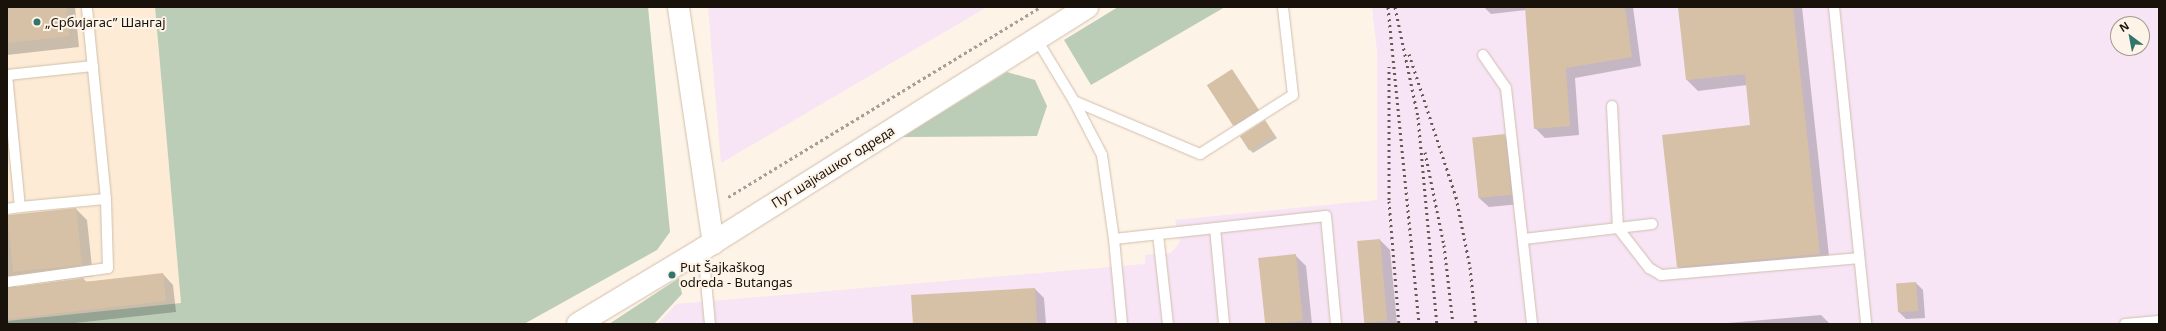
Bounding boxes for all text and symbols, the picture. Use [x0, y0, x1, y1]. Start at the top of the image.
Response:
place label: „Србијагас” Шангај [45, 14, 166, 30]
north arrow [2110, 16, 2150, 56]
marker: „Србијагас” Шангај [32, 17, 42, 27]
text: N [2116, 18, 2132, 35]
street label: Пут шајкашког одреда [769, 123, 897, 211]
place label: Put Šajkaškog odreda - Butangas [680, 260, 793, 291]
marker: Put Šajkaškog odreda - Butangas [667, 270, 677, 280]

